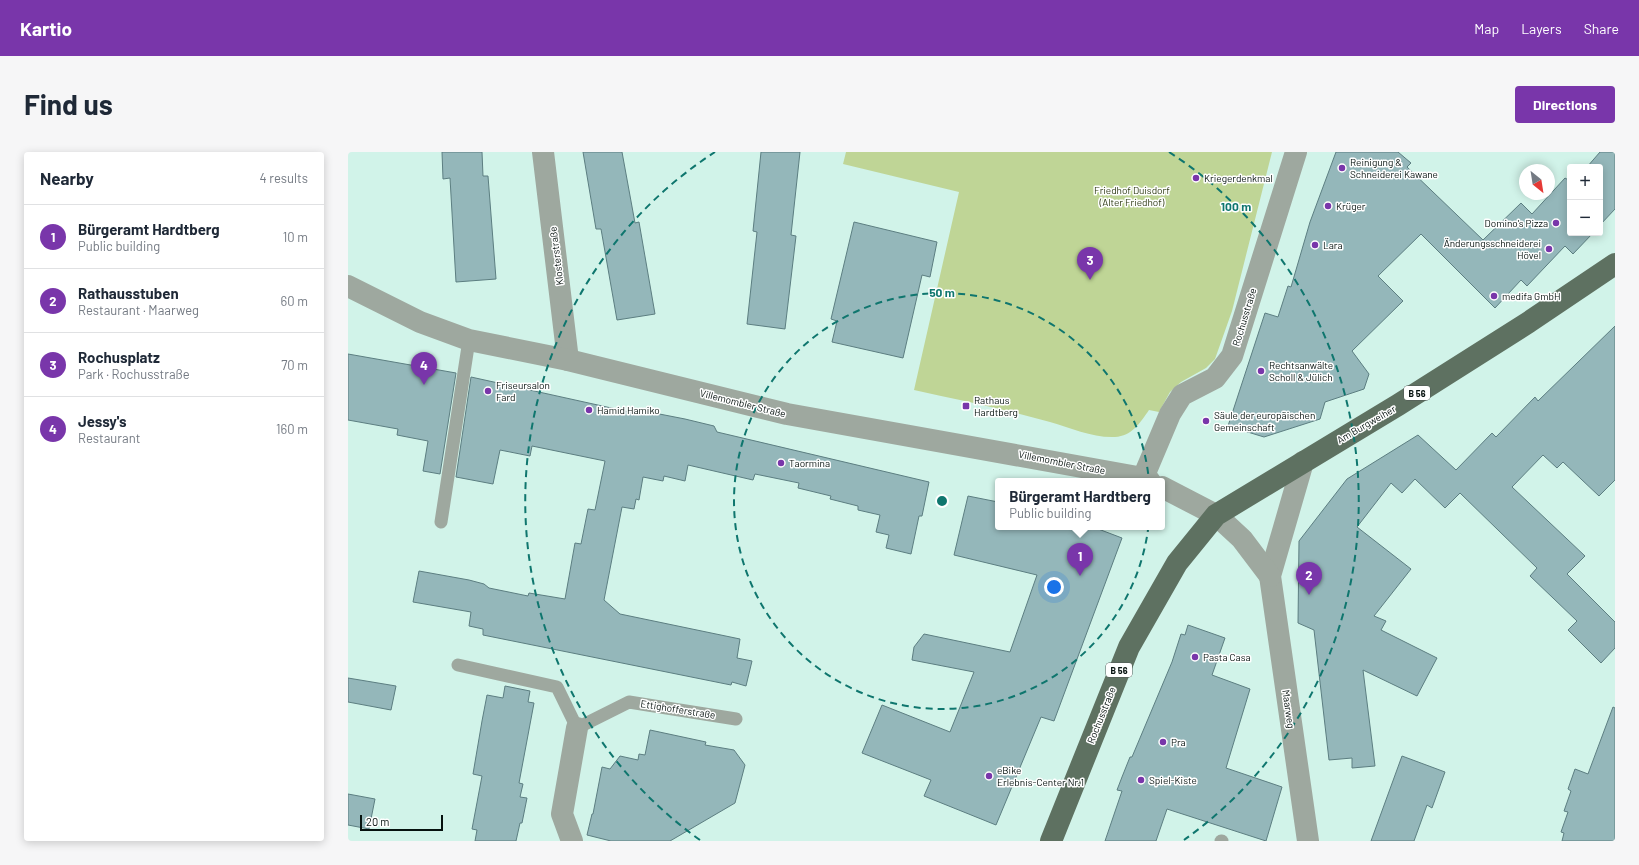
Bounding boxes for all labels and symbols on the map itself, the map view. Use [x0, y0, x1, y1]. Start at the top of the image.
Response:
place label: Reinigung & Schneiderei Kawane [1350, 156, 1438, 180]
marker: Reinigung & Schneiderei Kawane [1337, 163, 1347, 173]
north arrow [1519, 164, 1555, 200]
place label: Kriegerdenkmal [1204, 172, 1273, 184]
marker: Kriegerdenkmal [1191, 173, 1201, 183]
park label: Friedhof Duisdorf (Alter Friedhof) [1094, 184, 1170, 208]
text: 100 m [1221, 199, 1251, 213]
place label: Krüger [1336, 200, 1366, 212]
marker: Krüger [1323, 201, 1333, 211]
place label: Domino's Pizza [1485, 217, 1548, 229]
marker: Domino's Pizza [1551, 218, 1561, 228]
street label: Klosterstraße [546, 226, 566, 286]
place label: Änderungsschneiderei Hövel [1444, 237, 1541, 261]
place label: Lara [1323, 239, 1343, 251]
marker: Lara [1310, 240, 1320, 250]
marker: Änderungsschneiderei Hövel [1544, 244, 1554, 254]
pin: 3 [1077, 247, 1103, 280]
text: 50 m [929, 285, 955, 299]
street label: Rochusstraße [1229, 286, 1259, 348]
place label: medifa GmbH [1502, 290, 1560, 302]
marker: medifa GmbH [1489, 291, 1499, 301]
pin: 4 [411, 352, 437, 385]
place label: Rechtsanwälte Scholl & Jülich [1269, 359, 1333, 383]
marker: Rechtsanwälte Scholl & Jülich [1256, 366, 1266, 376]
place label: Friseursalon Fard [496, 379, 550, 403]
marker: Friseursalon Fard [483, 386, 493, 396]
road number: B 56 [1404, 386, 1430, 400]
street label: Villemombler Straße [699, 387, 787, 419]
place label: Rathaus Hardtberg [974, 394, 1018, 418]
marker: Rathaus Hardtberg [961, 401, 971, 411]
street label: Am Burgweiher [1334, 402, 1398, 446]
place label: Hamid Hamiko [597, 404, 660, 416]
marker: Hamid Hamiko [584, 405, 594, 415]
place label: Säule der europäischen Gemeinschaft [1214, 409, 1315, 433]
marker: Säule der europäischen Gemeinschaft [1201, 416, 1211, 426]
street label: Villemombler Straße [1018, 448, 1106, 476]
place label: Taormina [789, 457, 830, 469]
marker: Taormina [776, 458, 786, 468]
centre of rings [935, 494, 949, 508]
pin: 1 [1067, 543, 1093, 576]
pin: 2 [1296, 562, 1322, 595]
your location [1044, 577, 1064, 597]
place label: Pasta Casa [1203, 651, 1251, 663]
marker: Pasta Casa [1190, 652, 1200, 662]
road number: B 56 [1106, 663, 1132, 677]
street label: Rochusstraße [1084, 685, 1118, 745]
street label: Maarweg [1280, 689, 1298, 729]
street label: Ettighofferstraße [640, 697, 716, 721]
place label: Pra [1171, 736, 1186, 748]
marker: Pra [1158, 737, 1168, 747]
place label: eBike Erlebnis-Center Nr.1 [997, 764, 1084, 788]
marker: eBike Erlebnis-Center Nr.1 [984, 771, 994, 781]
place label: Spiel-Kiste [1149, 774, 1197, 786]
marker: Spiel-Kiste [1136, 775, 1146, 785]
scale bar [360, 813, 443, 832]

